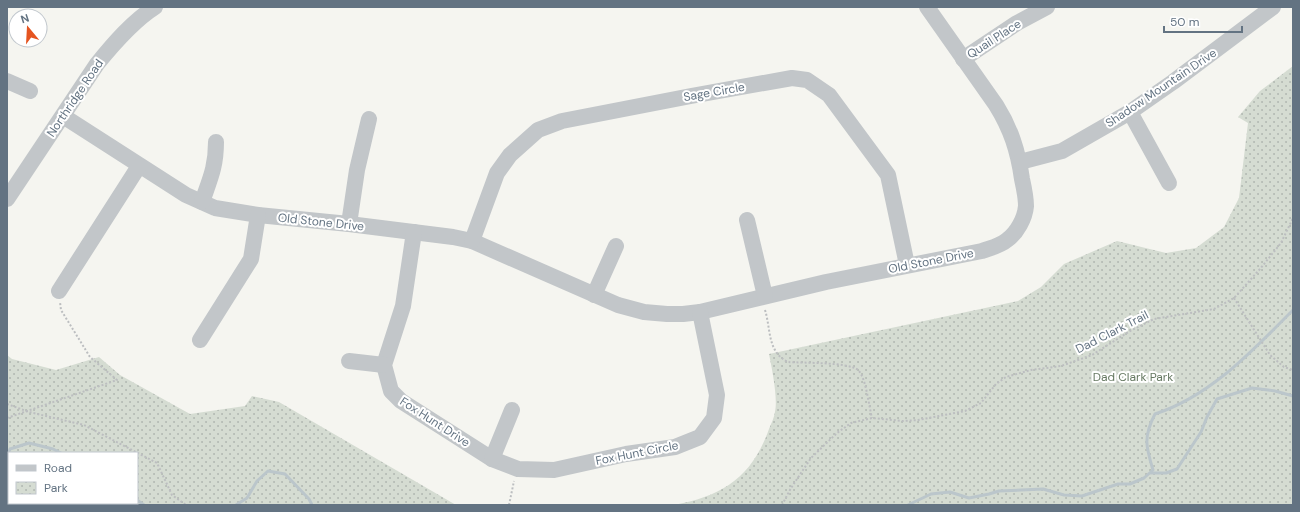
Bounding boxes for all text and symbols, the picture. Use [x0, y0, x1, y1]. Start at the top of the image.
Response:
north arrow [8, 8, 48, 48]
scale bar [1164, 8, 1242, 34]
text: N [19, 11, 31, 26]
text: 50 m [1170, 14, 1199, 30]
street label: Quail Place [964, 16, 1024, 62]
street label: Shadow Mountain Drive [1102, 45, 1220, 131]
street label: Northridge Road [43, 56, 107, 140]
street label: Sage Circle [682, 79, 746, 105]
street label: Old Stone Drive [277, 210, 365, 235]
street label: Old Stone Drive [887, 245, 975, 277]
street label: Dad Clark Trail [1073, 307, 1151, 357]
park label: Dad Clark Park [1093, 369, 1173, 385]
street label: Fox Hunt Drive [397, 393, 473, 451]
street label: Fox Hunt Circle [594, 437, 680, 469]
legend [8, 452, 138, 504]
text: Road [44, 460, 72, 476]
text: Park [44, 480, 68, 496]

